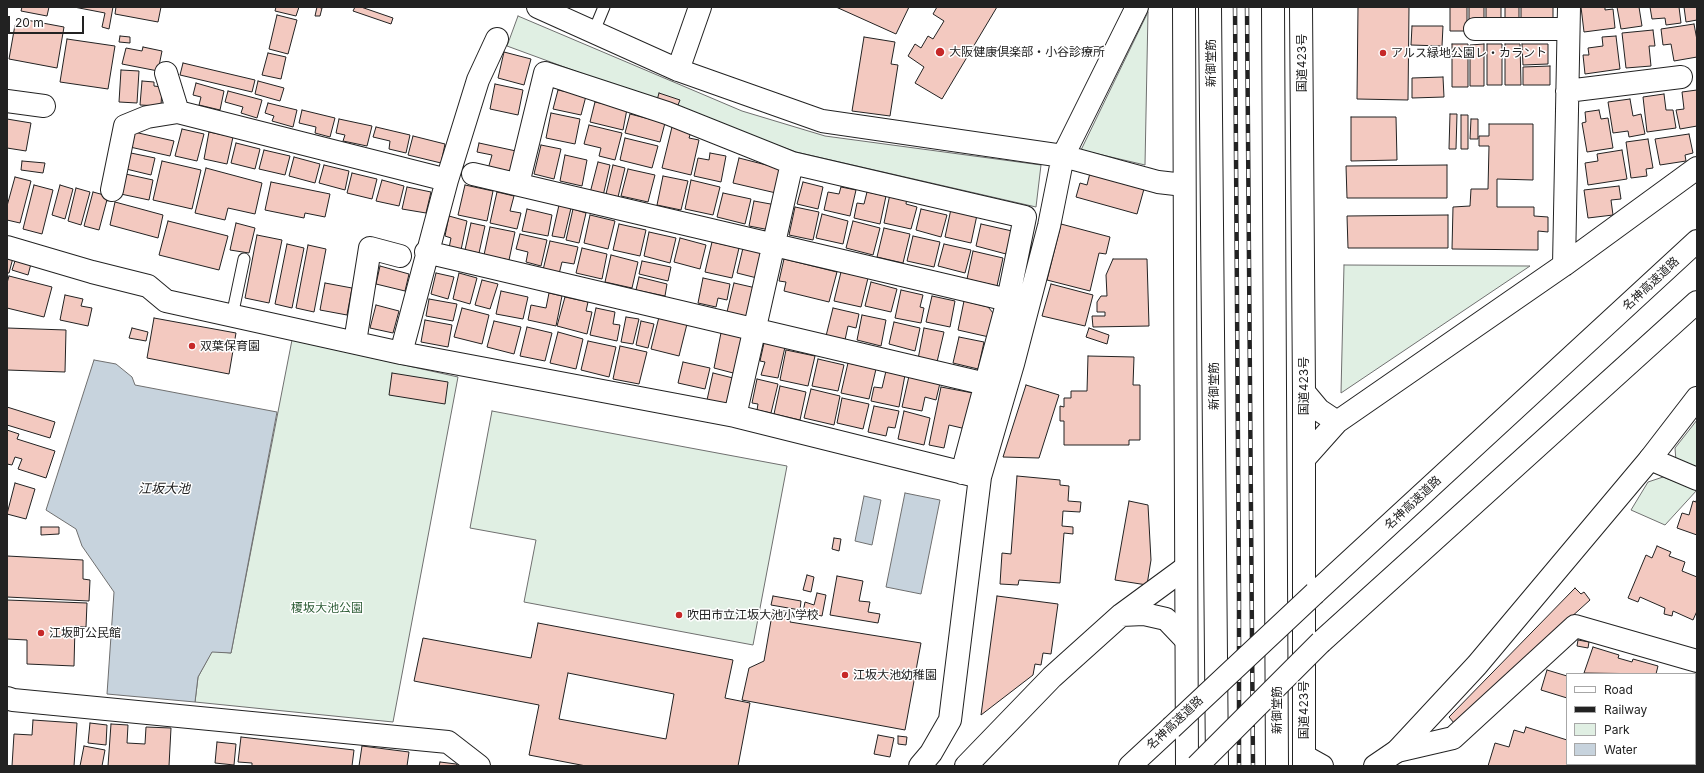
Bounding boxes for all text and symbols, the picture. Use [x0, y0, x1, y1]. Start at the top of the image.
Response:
scale bar [10, 8, 86, 34]
text: 20 m [15, 15, 44, 30]
street label: 国道423号 [1295, 34, 1309, 92]
street label: 新御堂筋 [1204, 39, 1218, 87]
place label: 大阪健康倶楽部・小谷診療所 [949, 45, 1105, 59]
marker: 大阪健康倶楽部・小谷診療所 [934, 46, 946, 58]
place label: アルス緑地公園レ・カラント [1391, 46, 1547, 60]
marker: アルス緑地公園レ・カラント [1378, 48, 1388, 58]
street label: 名神高速道路 [1620, 254, 1682, 314]
place label: 双葉保育園 [200, 339, 260, 353]
marker: 双葉保育園 [187, 341, 197, 351]
street label: 国道423号 [1297, 357, 1311, 415]
street label: 新御堂筋 [1207, 362, 1221, 410]
street label: 名神高速道路 [1382, 473, 1444, 533]
water label: 江坂大池 [138, 481, 190, 497]
park label: 榎坂大池公園 [291, 601, 363, 615]
place label: 吹田市立江坂大池小学校 [687, 608, 819, 622]
marker: 吹田市立江坂大池小学校 [674, 610, 684, 620]
place label: 江坂町公民館 [49, 626, 121, 640]
marker: 江坂町公民館 [36, 628, 46, 638]
place label: 江坂大池幼稚園 [853, 668, 937, 682]
marker: 江坂大池幼稚園 [840, 670, 850, 680]
legend [1566, 673, 1696, 765]
street label: 国道423号 [1297, 681, 1311, 739]
text: Road [1604, 682, 1633, 697]
street label: 新御堂筋 [1270, 686, 1284, 734]
street label: 名神高速道路 [1144, 693, 1206, 753]
text: Railway [1604, 702, 1647, 717]
text: Park [1604, 722, 1630, 737]
text: Water [1604, 742, 1637, 757]

